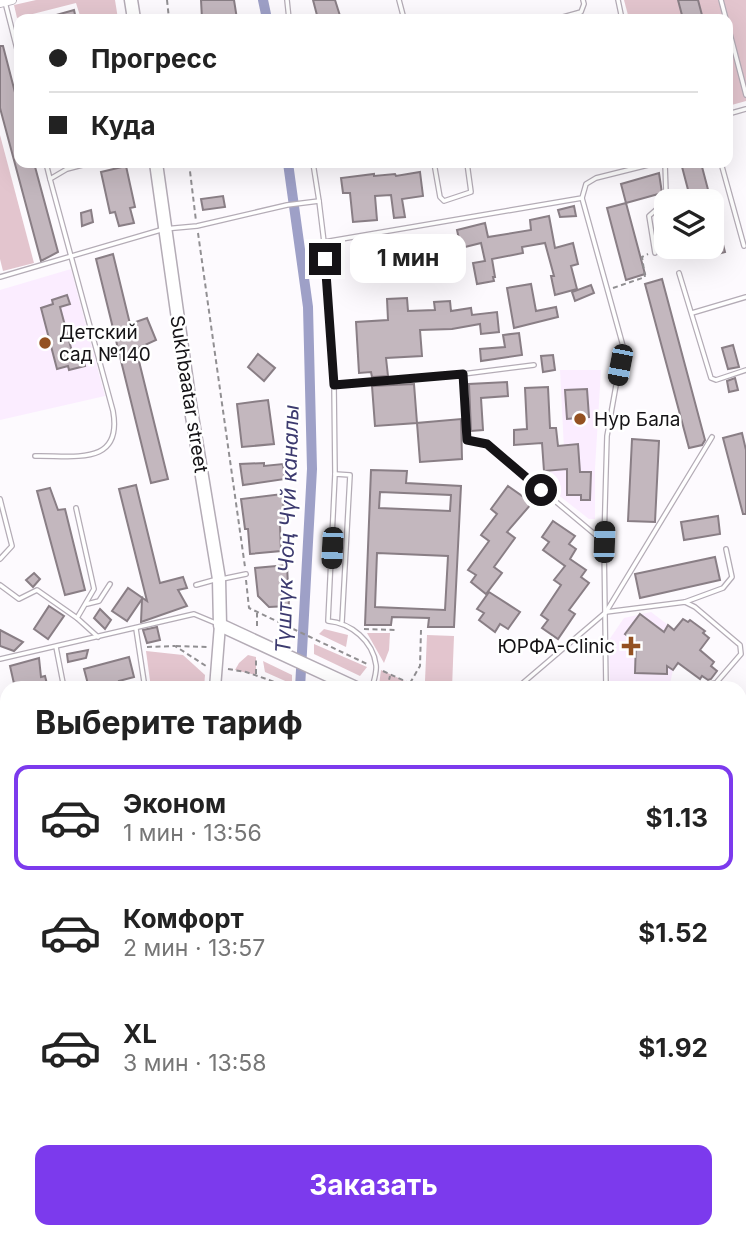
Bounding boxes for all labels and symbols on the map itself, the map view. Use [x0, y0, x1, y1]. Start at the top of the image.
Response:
callout: 1 мин [350, 234, 465, 284]
route end [309, 243, 341, 275]
street label: Sukhbaatar street [165, 314, 213, 474]
place label: Детский сад №140 [59, 321, 151, 366]
marker: Детский сад №140 [37, 335, 53, 351]
car [606, 342, 635, 388]
water label: Түштүк Чоң Чүй каналы [270, 404, 304, 654]
place label: Нур Бала [594, 408, 680, 431]
marker: Нур Бала [572, 411, 588, 427]
route start [525, 474, 557, 506]
car [593, 521, 616, 563]
car [321, 526, 344, 570]
place label: ЮРФА-Clinic [498, 635, 615, 658]
marker: ЮРФА-Clinic [621, 636, 641, 656]

